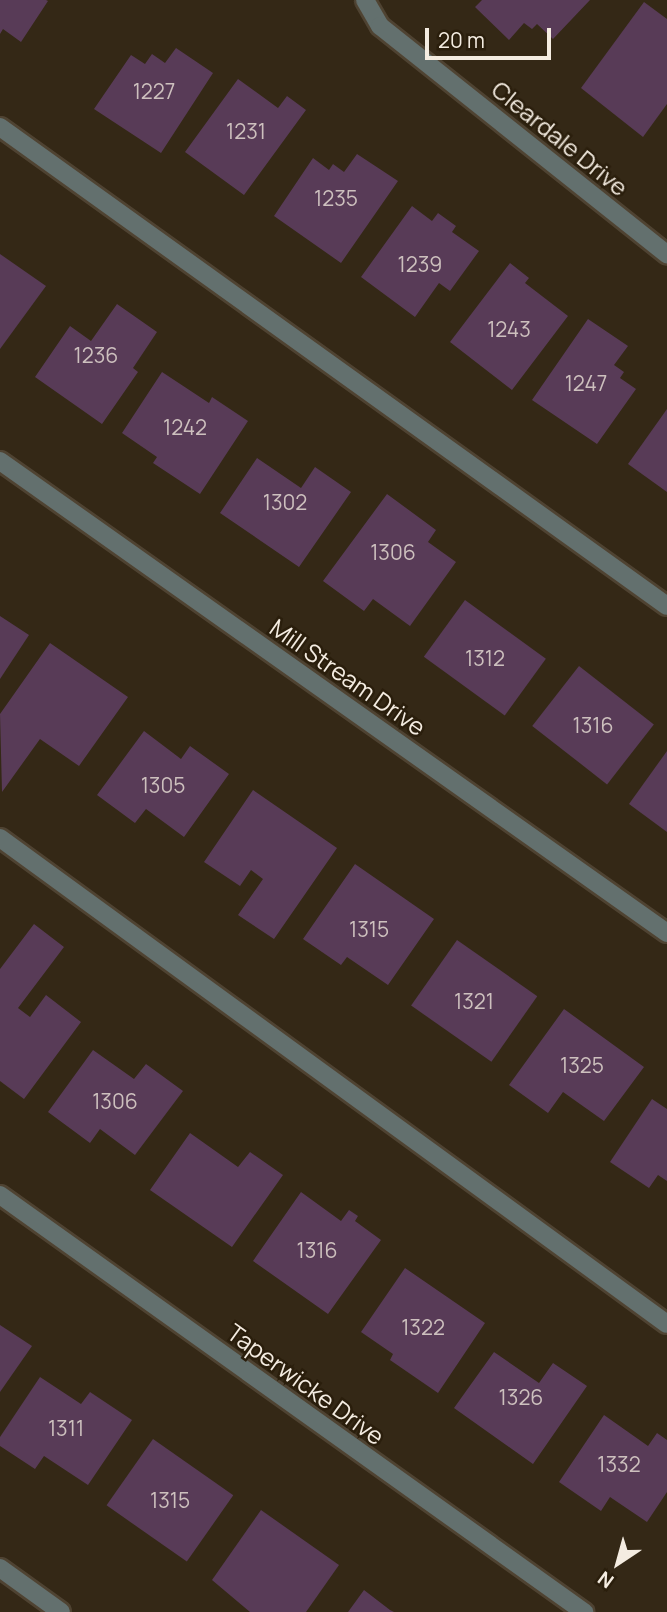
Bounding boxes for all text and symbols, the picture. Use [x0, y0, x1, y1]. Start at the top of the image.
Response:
scale bar [429, 14, 555, 58]
text: 20 m [438, 26, 485, 54]
street label: Cleardale Drive [486, 74, 634, 202]
house number: 1227 [133, 78, 175, 104]
house number: 1231 [226, 118, 266, 144]
house number: 1235 [314, 185, 358, 211]
house number: 1239 [398, 251, 442, 277]
house number: 1243 [487, 316, 531, 342]
house number: 1236 [74, 342, 118, 368]
house number: 1247 [565, 370, 607, 396]
house number: 1242 [163, 414, 207, 440]
house number: 1302 [263, 489, 307, 515]
house number: 1306 [370, 539, 416, 565]
street label: Mill Stream Drive [265, 613, 431, 741]
house number: 1312 [465, 645, 505, 671]
house number: 1316 [572, 712, 614, 738]
house number: 1305 [141, 772, 185, 798]
house number: 1315 [349, 916, 389, 942]
house number: 1321 [454, 988, 494, 1014]
house number: 1325 [560, 1052, 604, 1078]
house number: 1306 [92, 1088, 138, 1114]
house number: 1316 [296, 1237, 338, 1263]
house number: 1322 [401, 1314, 445, 1340]
street label: Taperwicke Drive [222, 1317, 390, 1451]
house number: 1326 [499, 1384, 543, 1410]
house number: 1311 [48, 1415, 84, 1441]
house number: 1332 [597, 1451, 641, 1477]
house number: 1315 [150, 1487, 190, 1513]
north arrow [583, 1528, 653, 1598]
text: N [592, 1565, 619, 1595]

